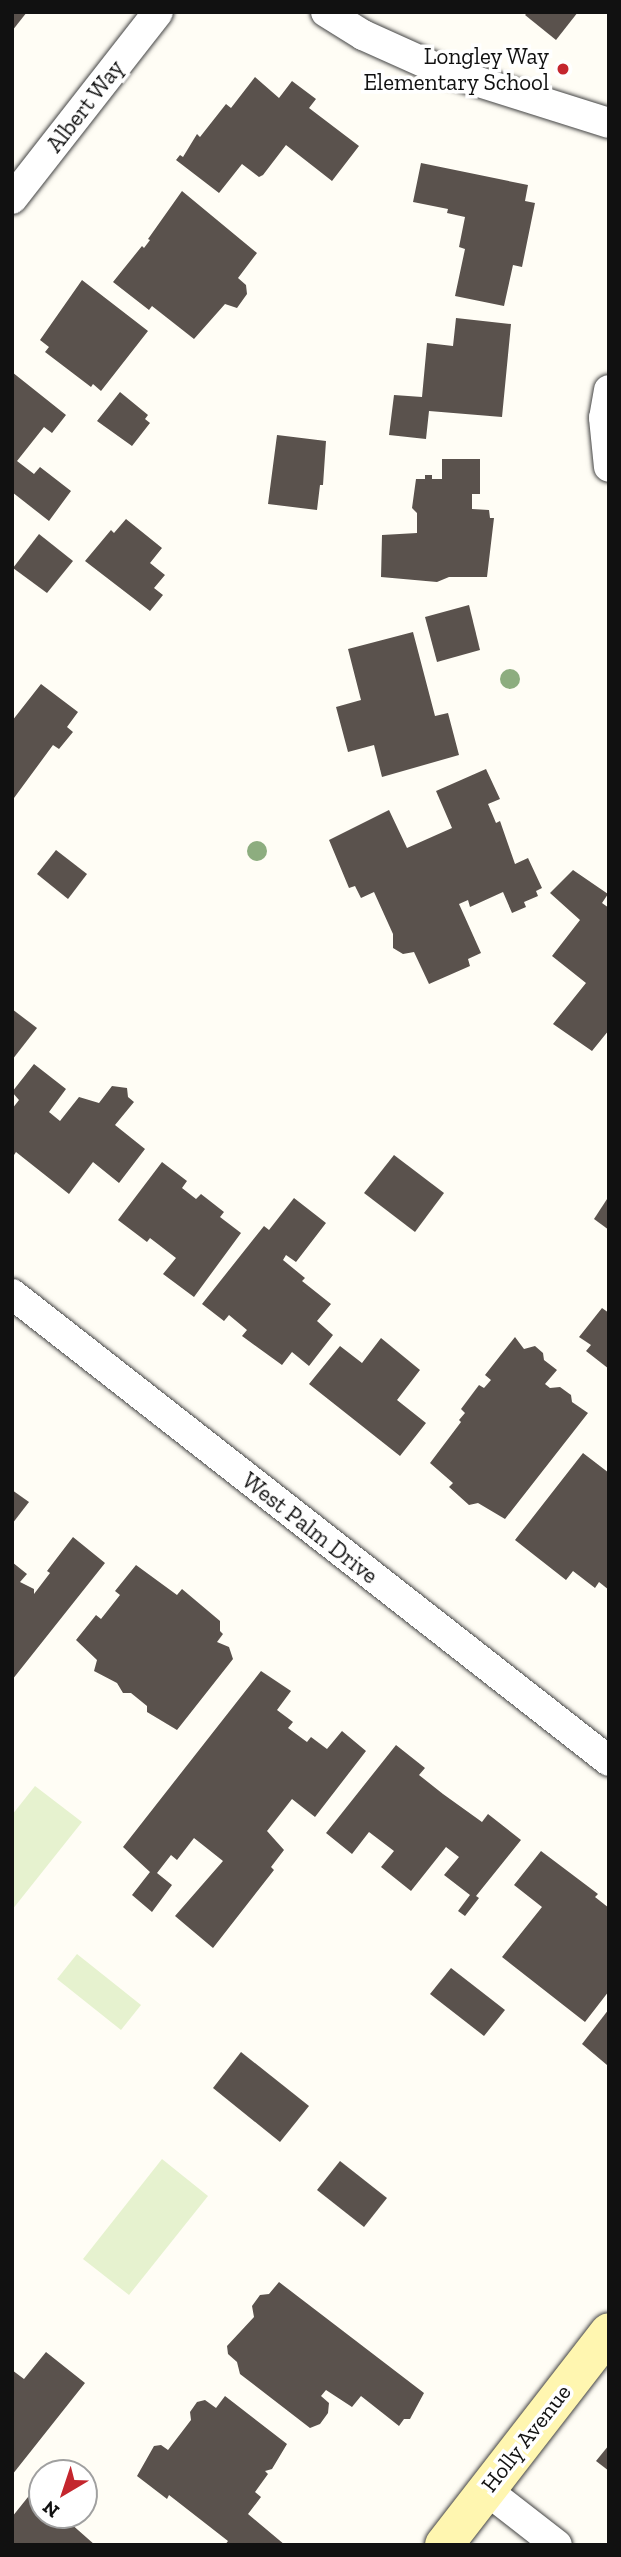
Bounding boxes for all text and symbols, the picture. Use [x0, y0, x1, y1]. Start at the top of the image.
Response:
place label: Longley Way Elementary School [363, 42, 549, 96]
street label: Albert Way [40, 54, 130, 158]
marker: Longley Way Elementary School [555, 61, 571, 77]
street label: West Palm Drive [237, 1466, 383, 1590]
street label: Holly Avenue [475, 2378, 577, 2498]
north arrow [28, 2459, 98, 2529]
text: N [38, 2496, 64, 2523]

